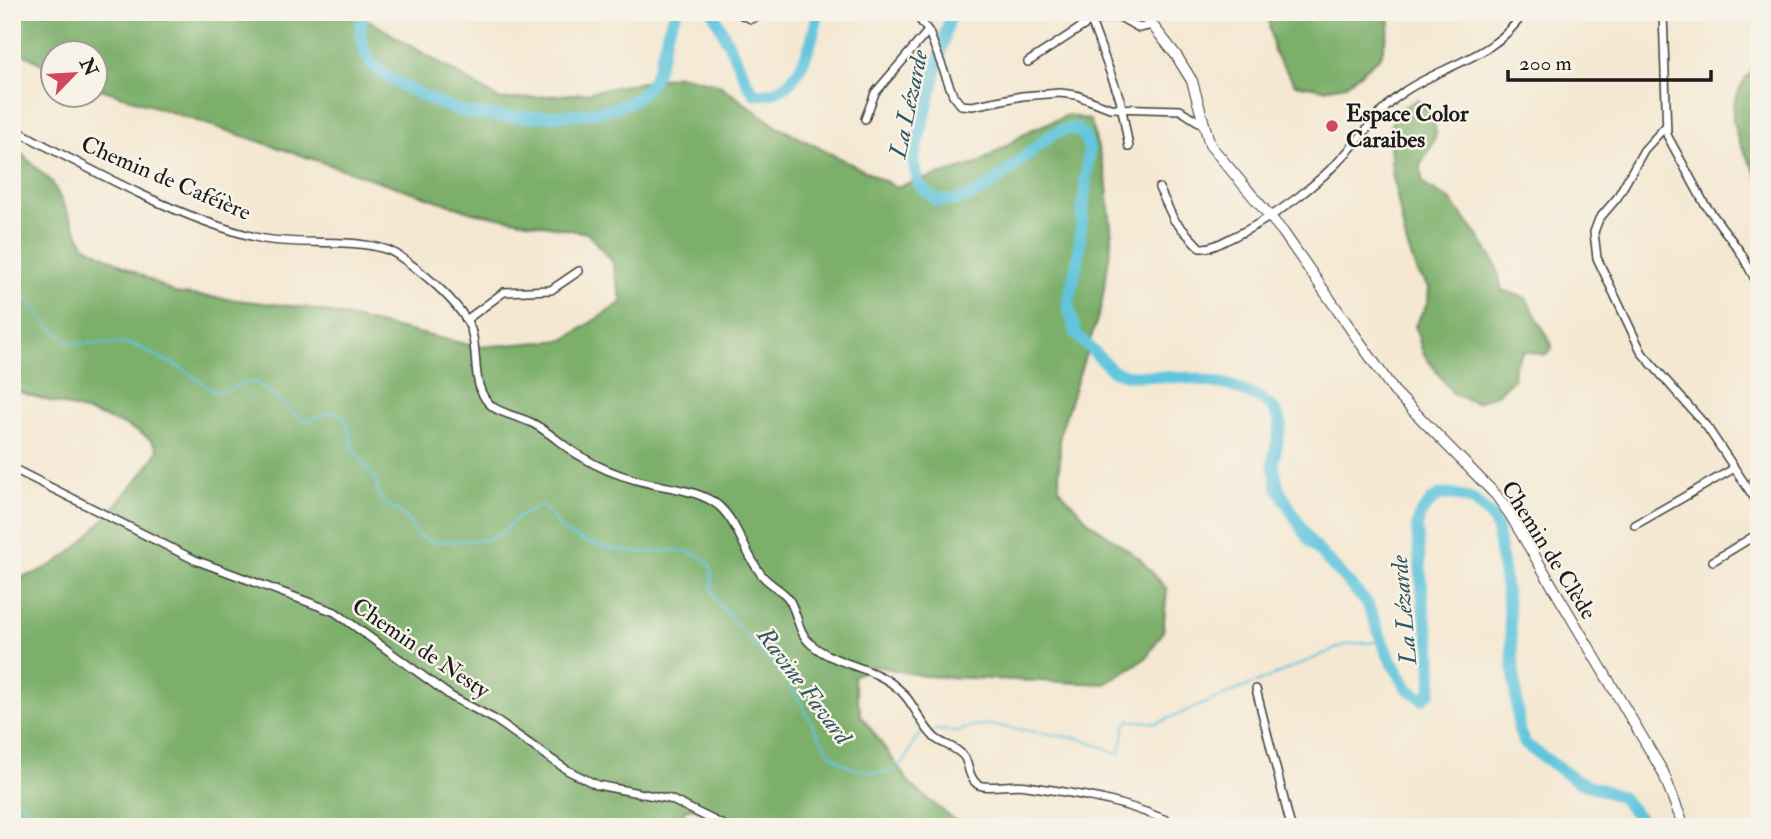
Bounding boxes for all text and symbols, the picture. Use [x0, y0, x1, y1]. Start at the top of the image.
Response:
north arrow [38, 38, 108, 108]
scale bar [1508, 38, 1712, 82]
water label: La Lézarde [882, 46, 936, 162]
text: 200 m [1519, 50, 1572, 77]
text: N [74, 54, 103, 81]
place label: Espace Color Caraibes [1346, 99, 1469, 154]
marker: Espace Color Caraibes [1324, 118, 1340, 134]
street label: Chemin de Caféière [77, 129, 256, 227]
street label: Chemin de Clède [1495, 475, 1603, 625]
water label: La Lézarde [1384, 553, 1424, 667]
street label: Chemin de Nesty [347, 591, 496, 705]
water label: Ravine Favard [749, 620, 859, 752]

